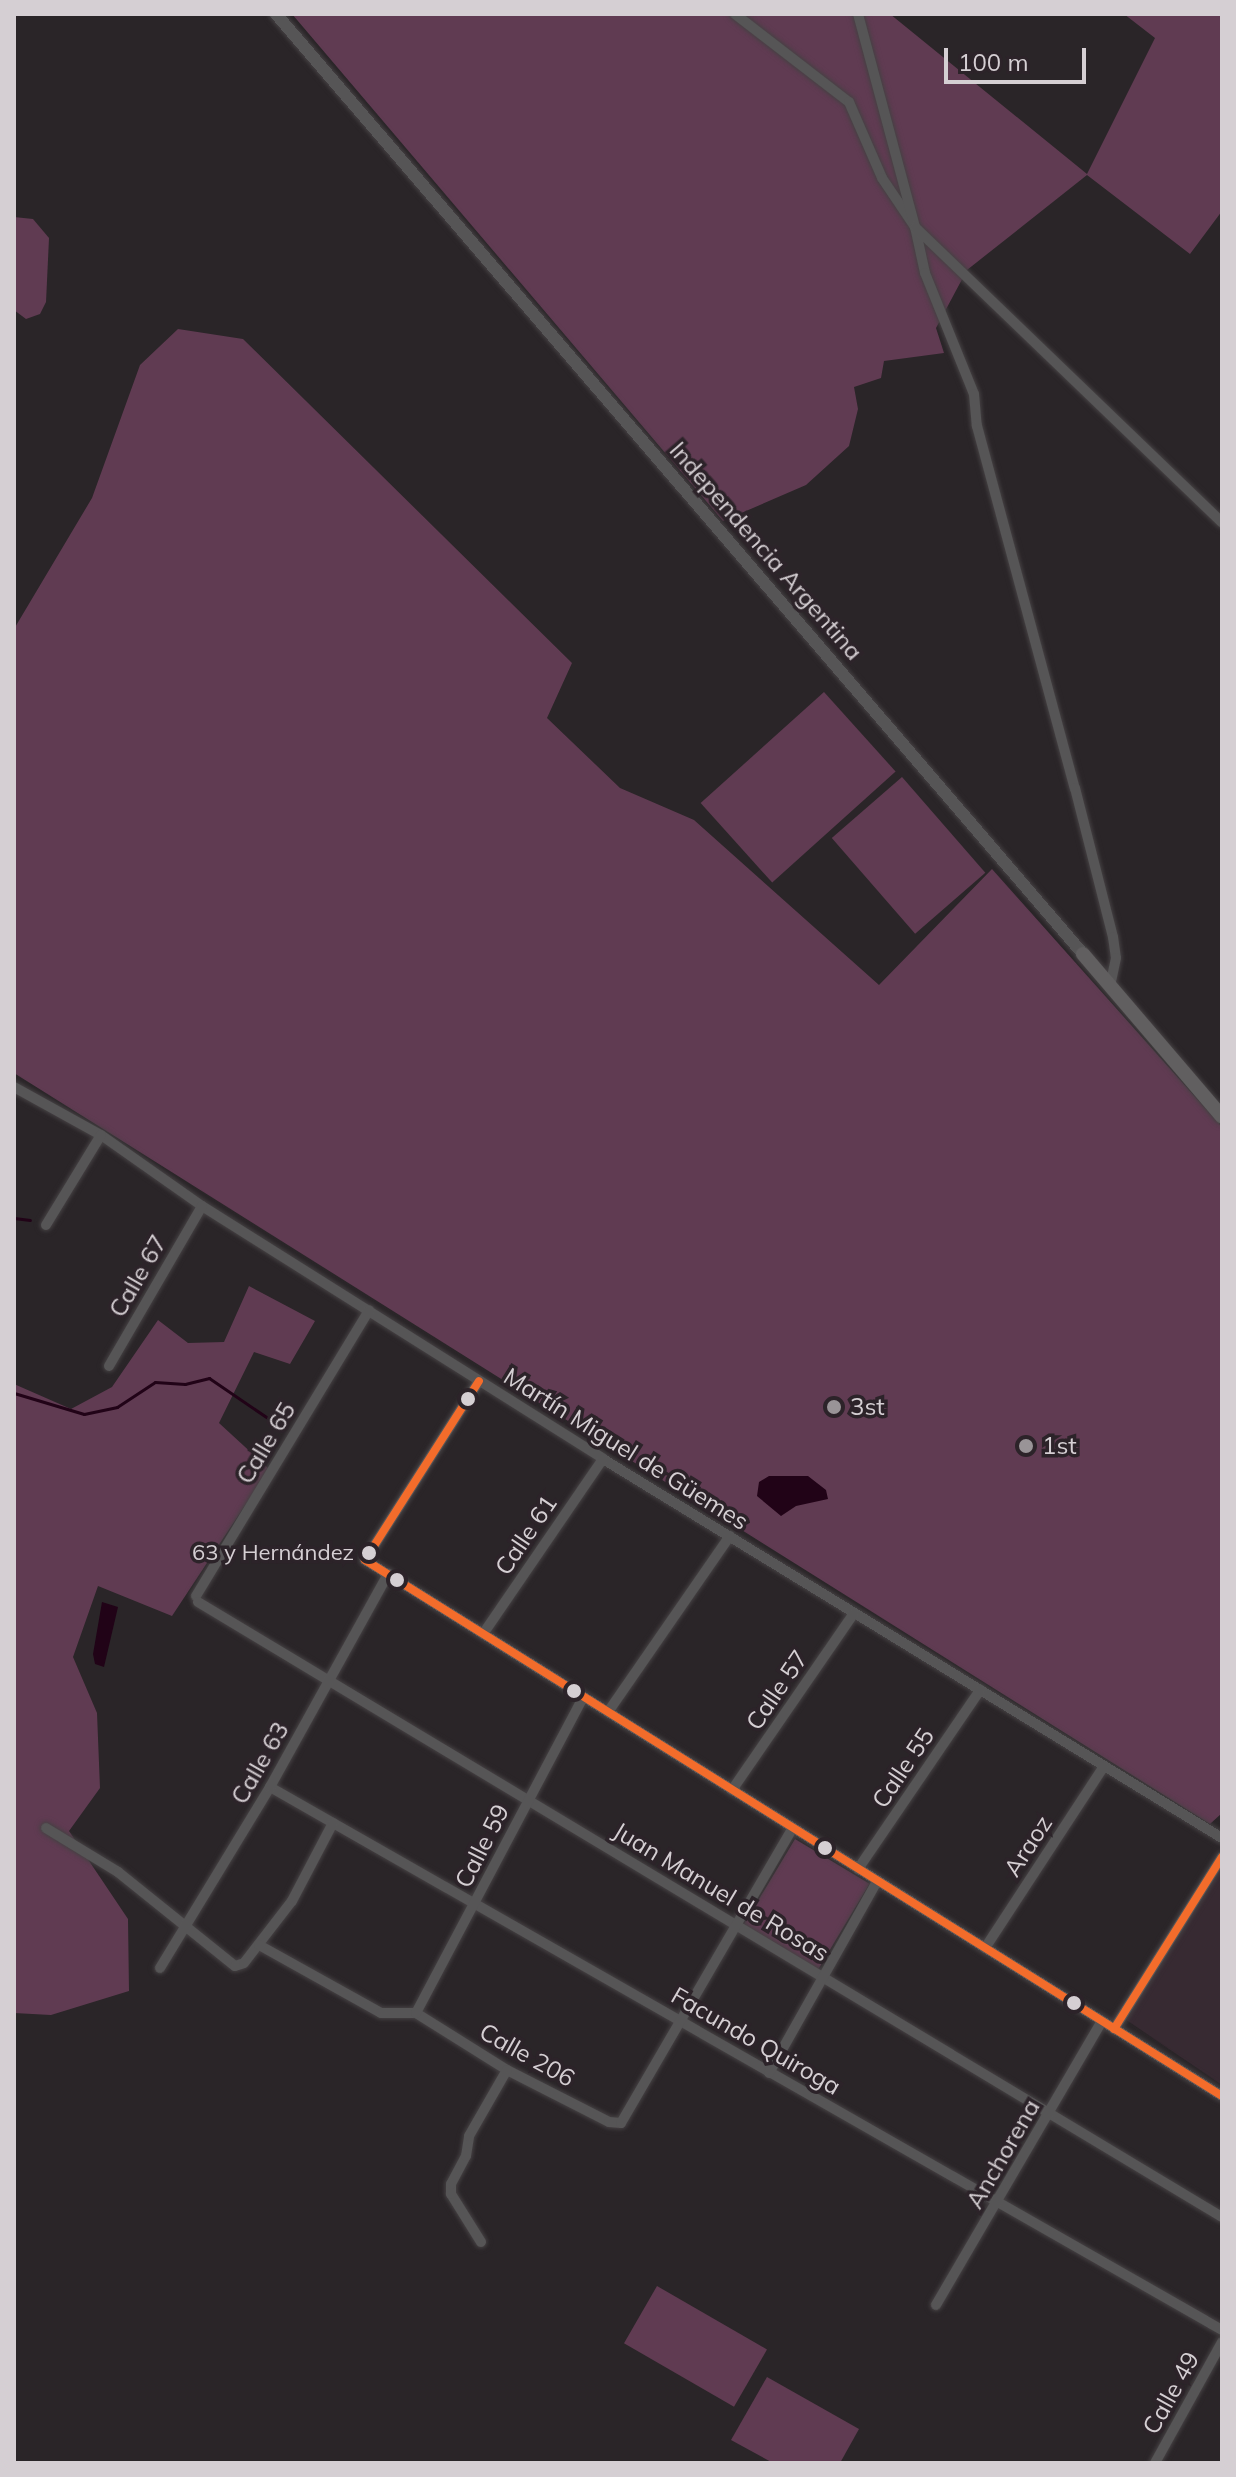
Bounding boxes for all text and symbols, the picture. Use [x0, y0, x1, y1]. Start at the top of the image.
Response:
scale bar [948, 32, 1090, 82]
text: 100 m [958, 47, 1029, 77]
street label: Independencia Argentina [663, 436, 869, 666]
street label: Calle 67 [103, 1230, 173, 1322]
street label: Martín Miguel de Güemes [499, 1362, 753, 1536]
unlabelled marker [460, 1391, 476, 1407]
place label: 3st [850, 1393, 885, 1421]
street label: Calle 65 [230, 1397, 302, 1489]
marker: 3st [825, 1398, 843, 1416]
place label: 1st [1042, 1432, 1077, 1460]
marker: 1st [1017, 1437, 1035, 1455]
street label: Calle 61 [489, 1490, 563, 1580]
place label: 63 y Hernández [192, 1540, 354, 1566]
marker: 63 y Hernández [361, 1545, 377, 1561]
unlabelled marker [389, 1572, 405, 1588]
street label: Calle 57 [740, 1645, 814, 1735]
unlabelled marker [566, 1683, 582, 1699]
street label: Calle 63 [225, 1717, 295, 1809]
street label: Calle 55 [866, 1723, 940, 1813]
street label: Calle 59 [449, 1799, 515, 1893]
street label: Araoz [998, 1810, 1058, 1882]
street label: Juan Manuel de Rosas [608, 1816, 834, 1968]
unlabelled marker [817, 1840, 833, 1856]
street label: Facundo Quiroga [666, 1981, 846, 2101]
unlabelled marker [1066, 1995, 1082, 2011]
street label: Calle 206 [474, 2017, 580, 2093]
street label: Anchorena [960, 2094, 1046, 2214]
street label: Calle 49 [1137, 2347, 1205, 2439]

